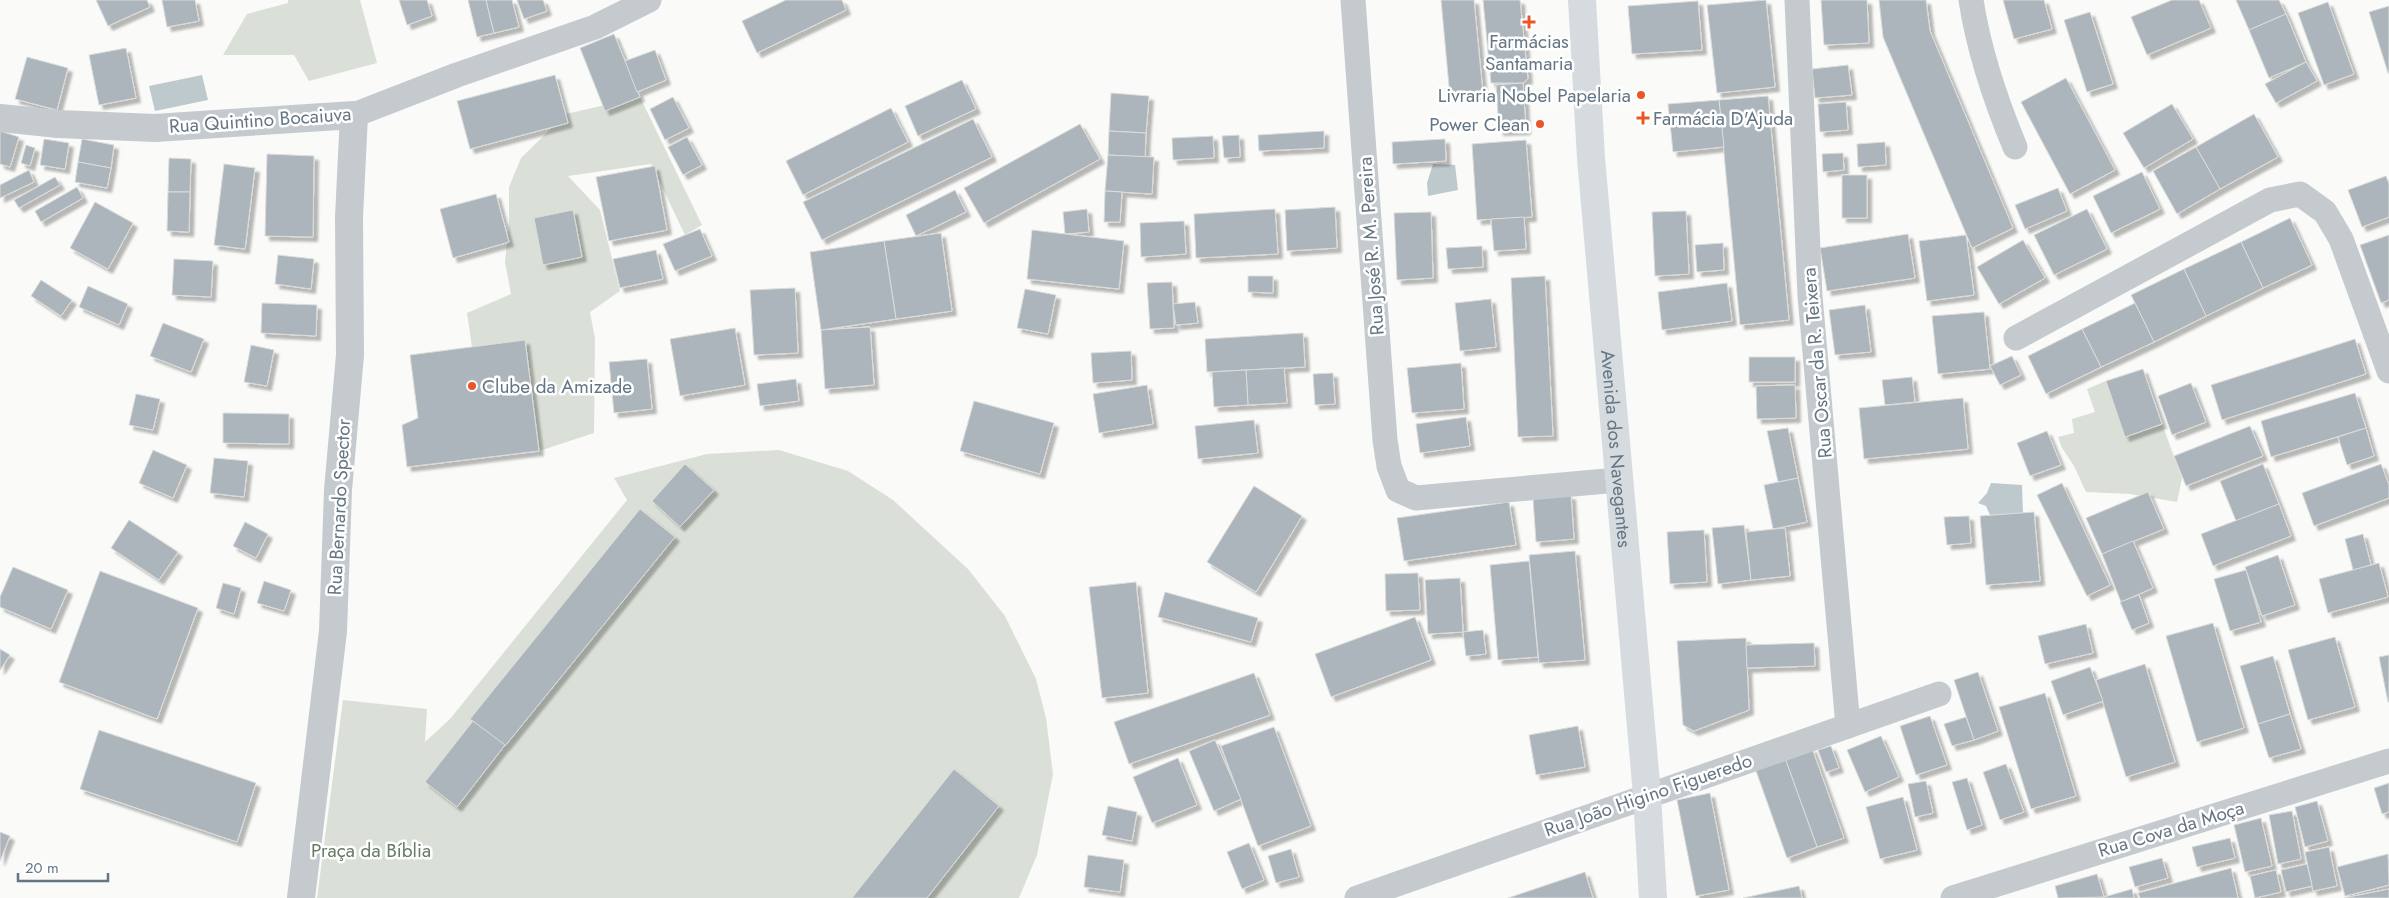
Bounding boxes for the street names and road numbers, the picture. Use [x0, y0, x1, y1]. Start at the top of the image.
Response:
street label: Rua Quintino Bocaiuva [168, 100, 352, 140]
street label: Rua José R. M. Pereira [1351, 156, 1391, 336]
street label: Rua Oscar da R. Teixera [1795, 267, 1839, 459]
street label: Avenida dos Navegantes [1594, 349, 1639, 549]
street label: Rua Bernardo Spector [321, 418, 357, 596]
street label: Rua João Higino Figueredo [1540, 747, 1756, 843]
street label: Rua Cova da Moça [2095, 794, 2247, 864]

